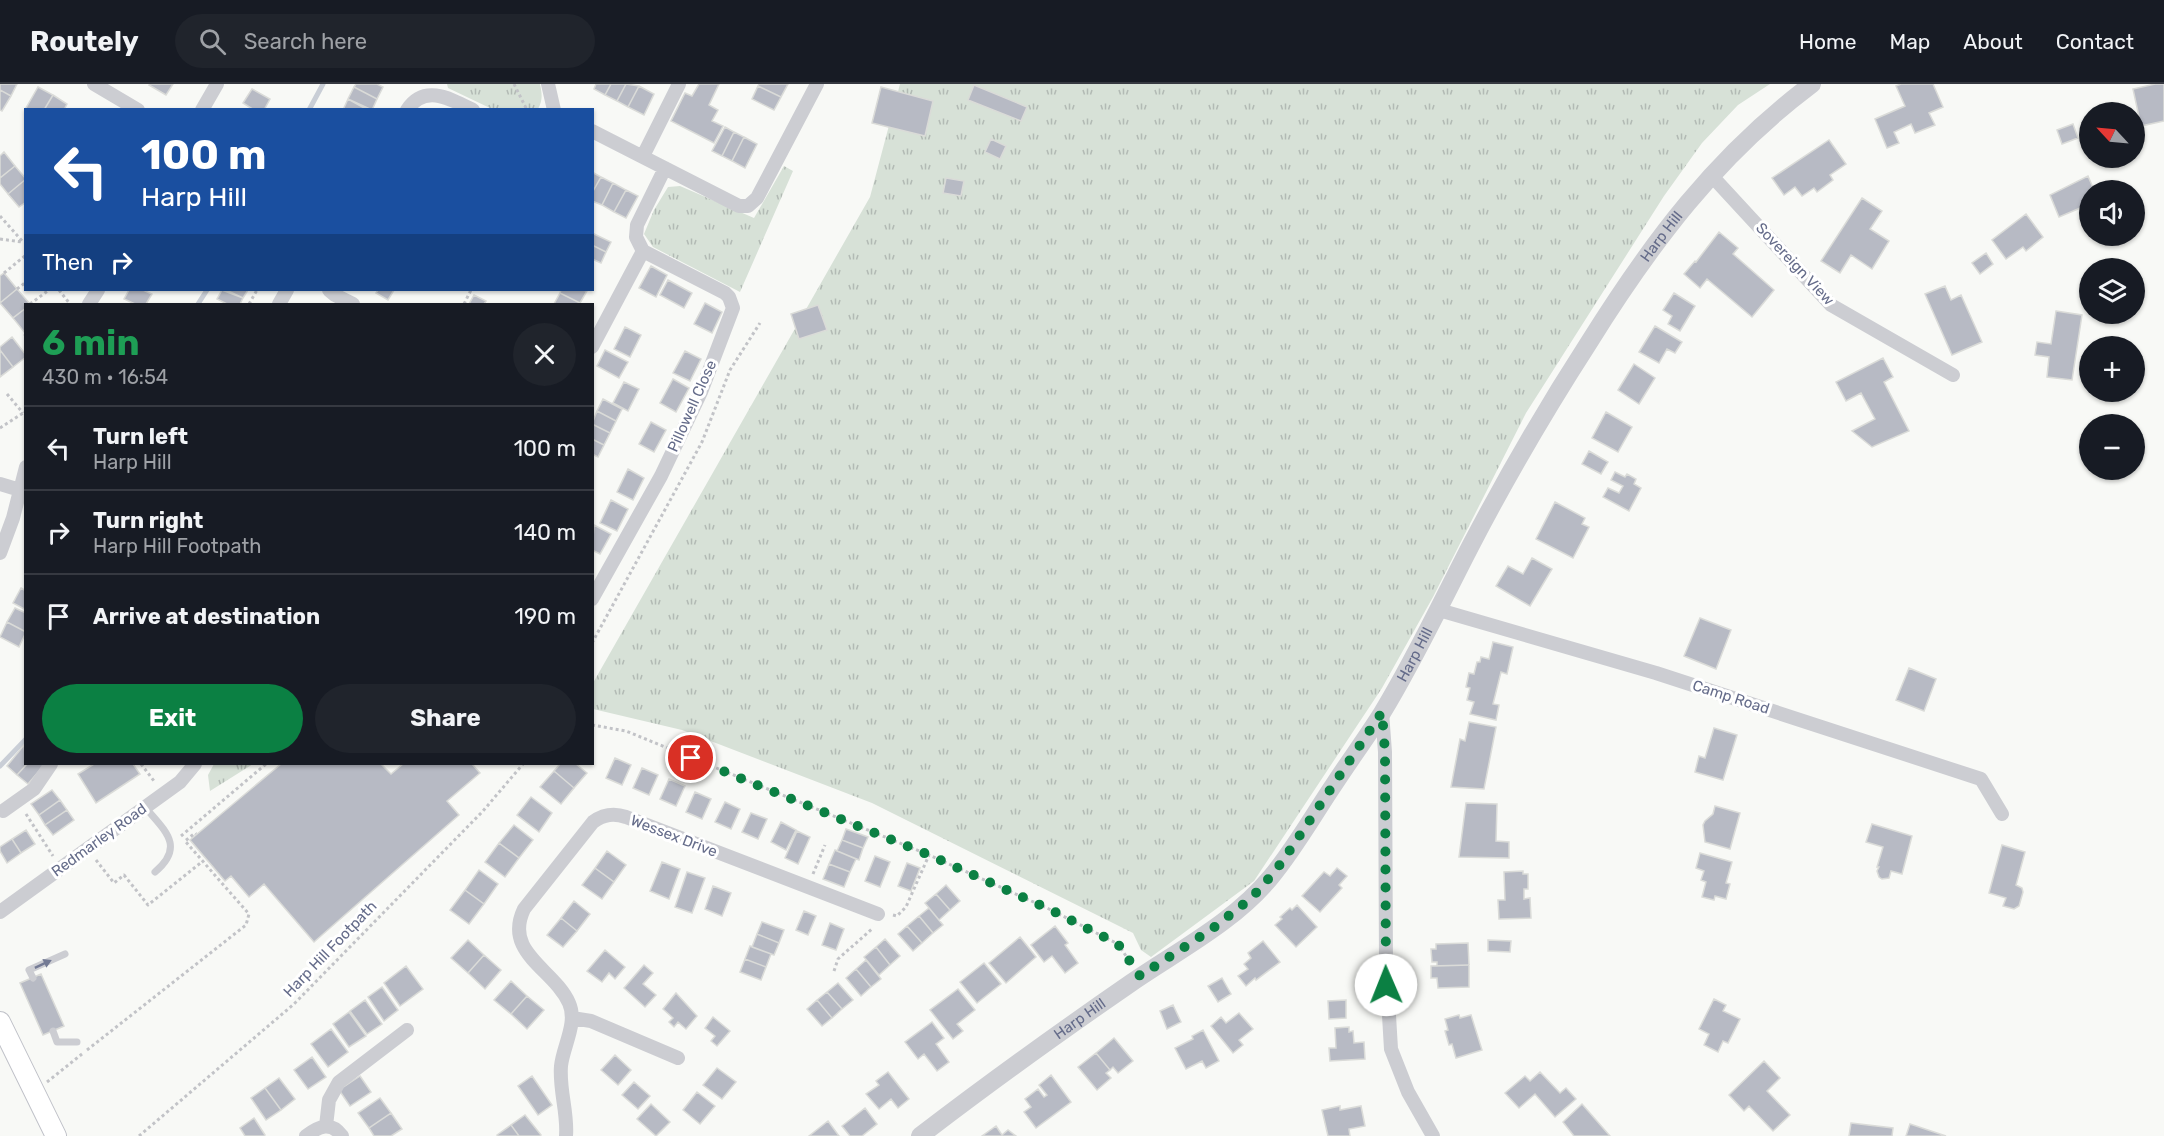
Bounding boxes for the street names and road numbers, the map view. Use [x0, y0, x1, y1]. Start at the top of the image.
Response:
street label: Harp Hill [1636, 208, 1686, 265]
street label: Sovereign View [1752, 219, 1838, 309]
street label: Pillowell Close [664, 357, 720, 455]
street label: Harp Hill [1393, 624, 1437, 685]
street label: Camp Road [1690, 676, 1772, 718]
street label: Redmarley Road [48, 799, 150, 881]
street label: Wessex Drive [628, 811, 720, 861]
street label: Harp Hill Footpath [280, 897, 380, 1001]
street label: Harp Hill [1050, 994, 1109, 1043]

